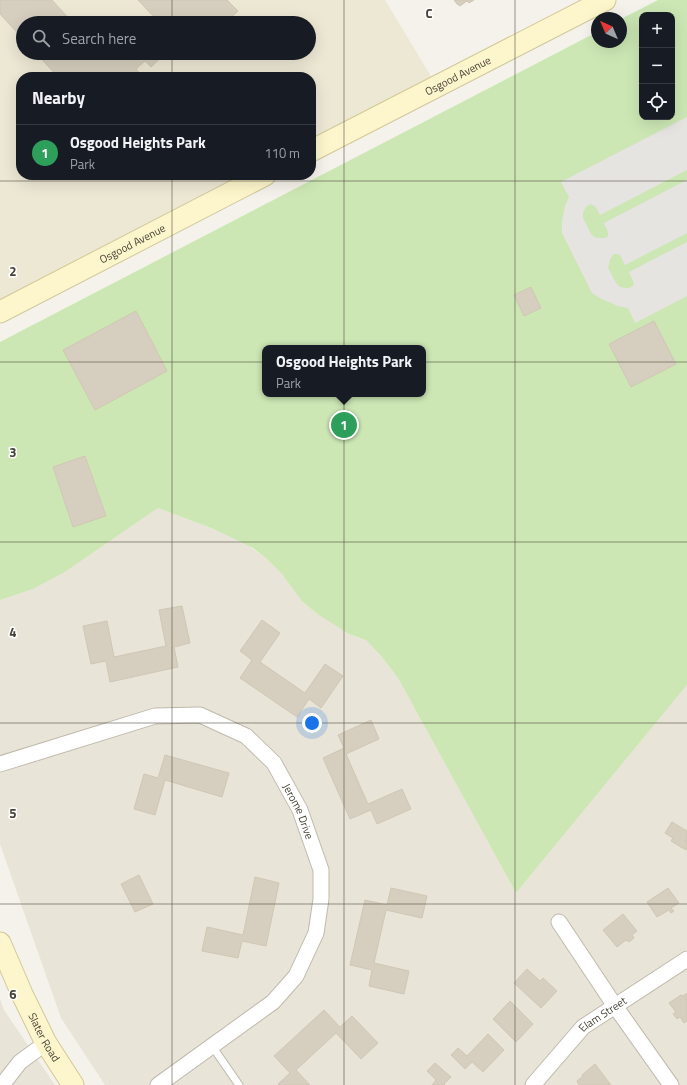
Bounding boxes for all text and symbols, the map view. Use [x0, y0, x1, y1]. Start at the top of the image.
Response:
text: C [425, 3, 433, 23]
north arrow [591, 12, 627, 48]
map controls [639, 12, 675, 120]
button: + [639, 12, 675, 48]
search box [16, 16, 316, 60]
icon: search [30, 27, 52, 49]
text: Search here [62, 27, 136, 50]
button: − [639, 48, 675, 84]
street label: Osgood Avenue [422, 52, 494, 99]
button: locate [639, 84, 675, 120]
text: Nearby [32, 85, 85, 111]
text: Osgood Heights Park [70, 131, 206, 154]
text: 1 [41, 143, 49, 163]
text: 110 m [264, 143, 300, 163]
text: Park [70, 154, 95, 174]
street label: Osgood Avenue [97, 220, 169, 267]
text: 2 [9, 261, 17, 281]
popup [262, 345, 426, 397]
text: Osgood Heights Park [276, 350, 412, 373]
text: Park [276, 373, 301, 393]
pin: 1 [331, 410, 357, 440]
text: 3 [9, 442, 17, 462]
text: 4 [9, 622, 17, 642]
your location [302, 713, 322, 733]
street label: Jerome Drive [279, 781, 318, 842]
text: 5 [9, 803, 17, 823]
text: 6 [9, 984, 17, 1004]
street label: Elam Street [575, 993, 630, 1035]
street label: Slater Road [24, 1010, 64, 1065]

